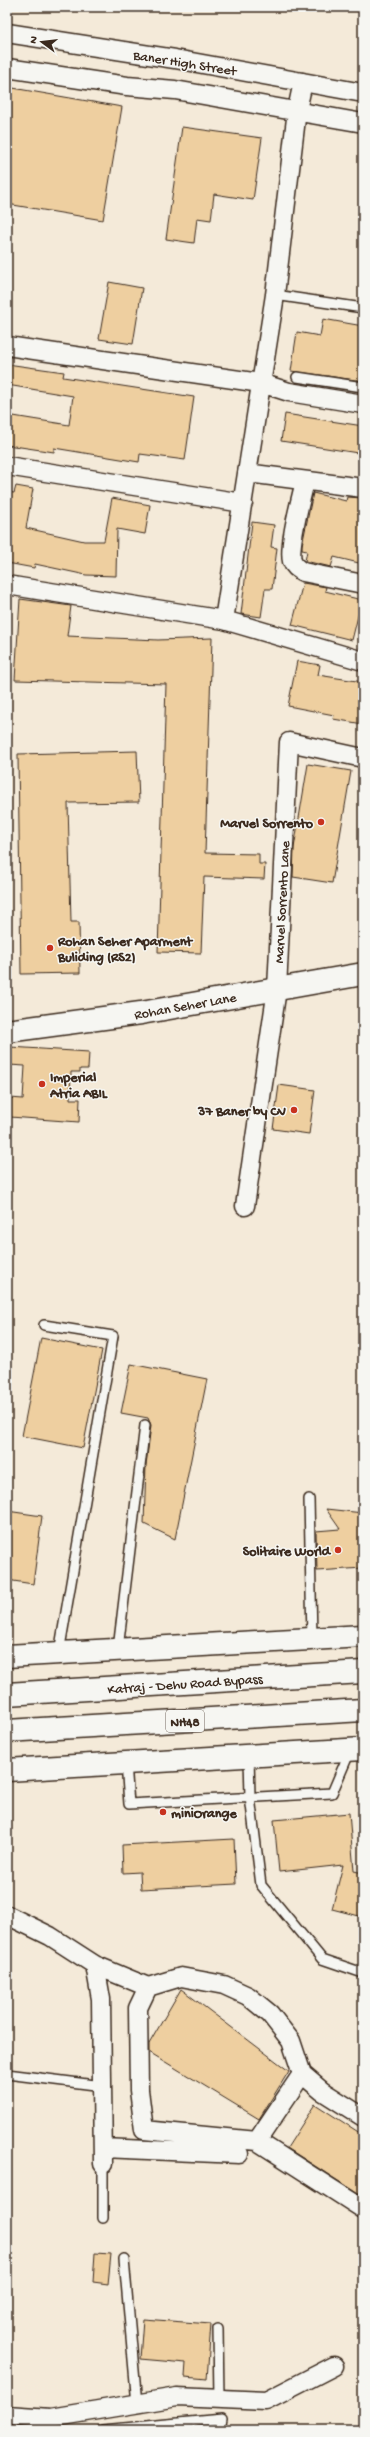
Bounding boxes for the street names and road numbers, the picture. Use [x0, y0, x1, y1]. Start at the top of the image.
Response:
street label: Baner High Street [131, 48, 239, 81]
street label: Marvel Sorrento Lane [272, 840, 295, 964]
street label: Rohan Seher Lane [133, 990, 239, 1025]
street label: Katraj - Dehu Road Bypass [107, 1672, 264, 1699]
road number: NH48 [166, 1710, 204, 1732]

